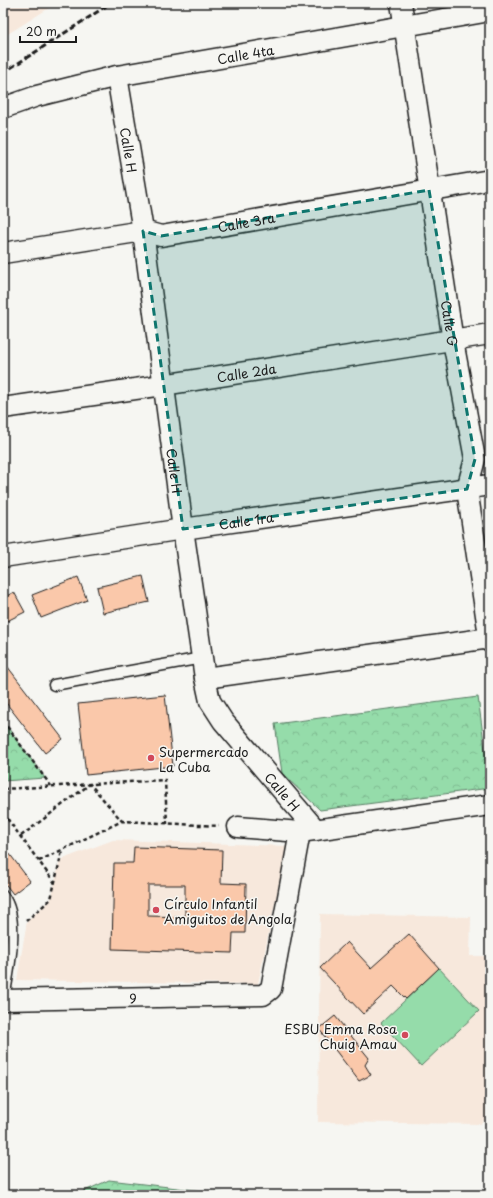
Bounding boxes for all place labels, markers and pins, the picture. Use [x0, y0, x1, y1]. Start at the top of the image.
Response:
place label: Supermercado La Cuba [159, 742, 249, 776]
marker: Supermercado La Cuba [146, 753, 156, 763]
place label: Círculo Infantil Amiguitos de Angola [164, 894, 293, 928]
marker: Círculo Infantil Amiguitos de Angola [151, 905, 161, 915]
place label: ESBU Emma Rosa Chuig Amau [284, 1019, 398, 1053]
marker: ESBU Emma Rosa Chuig Amau [400, 1030, 410, 1040]

